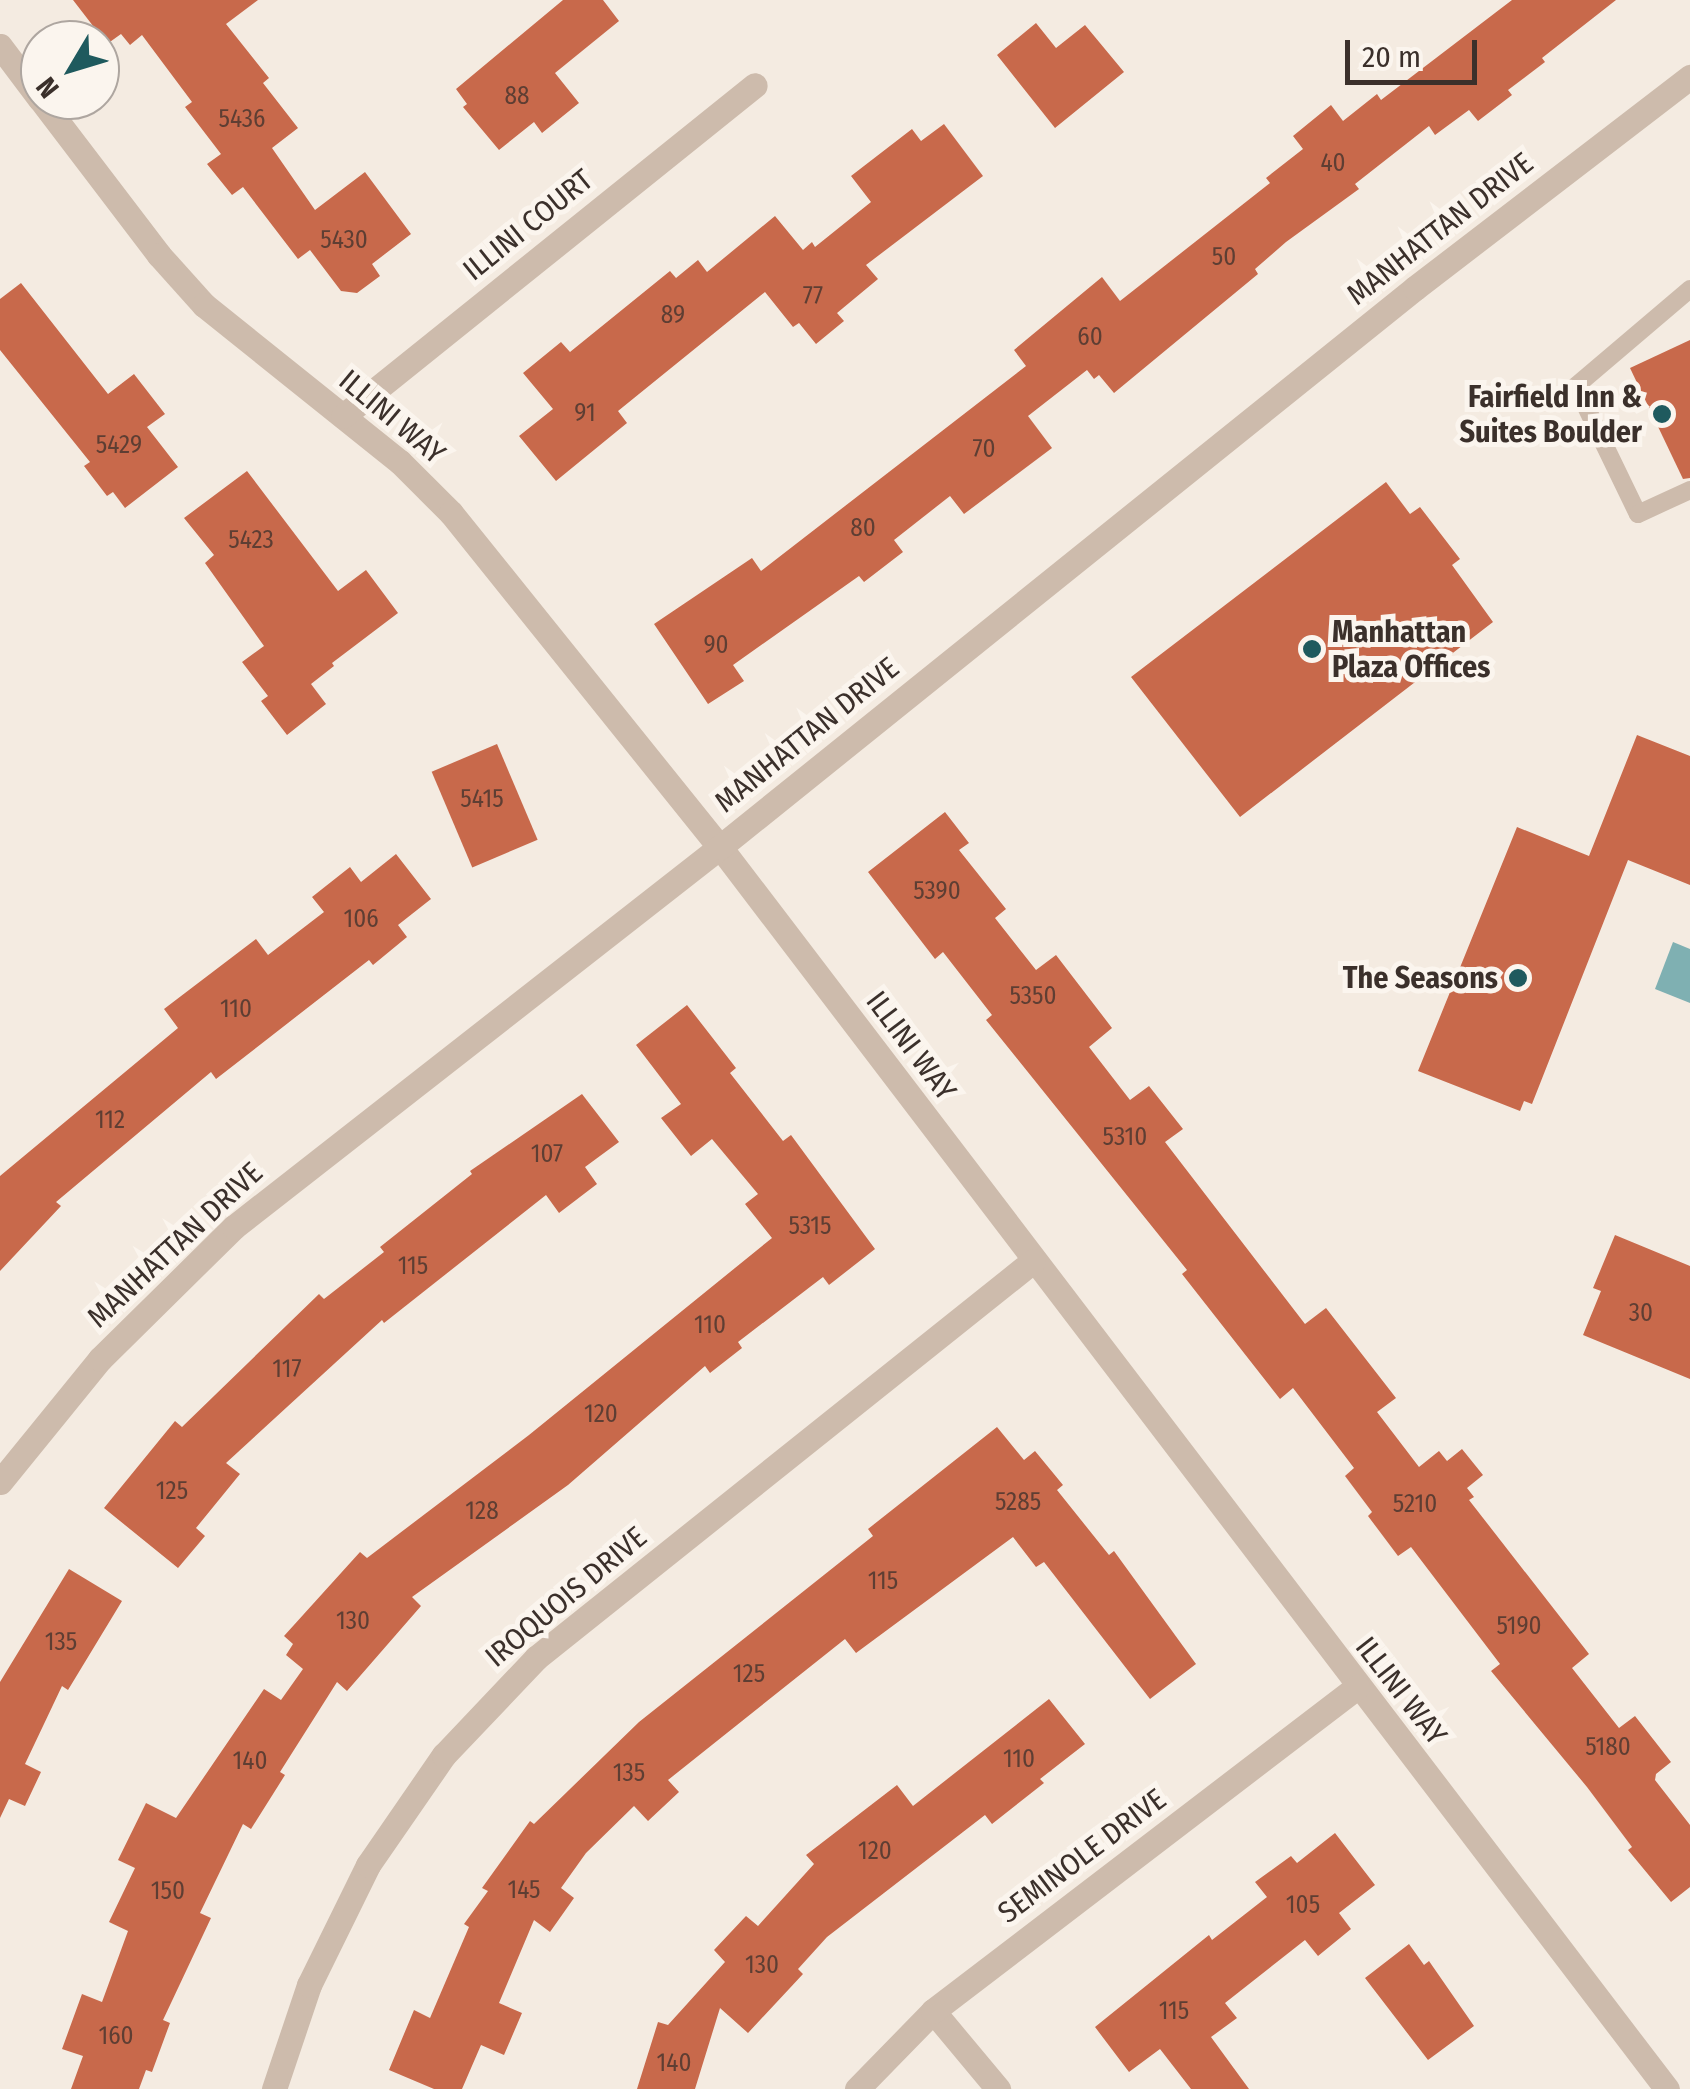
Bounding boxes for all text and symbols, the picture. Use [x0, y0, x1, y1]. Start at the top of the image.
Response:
north arrow [20, 20, 120, 120]
scale bar [1350, 20, 1482, 82]
text: 20 m [1362, 39, 1421, 75]
text: N [29, 71, 66, 104]
house number: 88 [505, 81, 529, 111]
house number: 5436 [219, 104, 265, 134]
street label: MANHATTAN DRIVE [1340, 145, 1540, 313]
house number: 40 [1320, 148, 1346, 178]
street label: ILLINI COURT [456, 162, 600, 288]
house number: 5430 [320, 225, 368, 255]
house number: 50 [1212, 242, 1236, 272]
house number: 77 [803, 281, 823, 311]
house number: 89 [661, 300, 685, 330]
house number: 60 [1077, 322, 1103, 352]
street label: ILLINI WAY [332, 362, 452, 472]
place label: Fairfield Inn & Suites Boulder [1460, 379, 1642, 450]
house number: 91 [574, 398, 596, 428]
marker: Fairfield Inn & Suites Boulder [1651, 403, 1673, 425]
house number: 5429 [96, 430, 142, 460]
house number: 70 [973, 434, 995, 464]
house number: 80 [850, 513, 876, 543]
house number: 5423 [228, 525, 274, 555]
place label: Manhattan Plaza Offices [1332, 614, 1490, 684]
house number: 90 [703, 630, 729, 660]
marker: Manhattan Plaza Offices [1301, 638, 1323, 660]
street label: MANHATTAN DRIVE [708, 650, 906, 820]
house number: 5415 [460, 784, 504, 814]
house number: 5390 [913, 876, 961, 906]
house number: 106 [343, 904, 379, 934]
place label: The Seasons [1343, 960, 1498, 996]
marker: The Seasons [1507, 967, 1529, 989]
house number: 5350 [1009, 981, 1057, 1011]
street label: ILLINI WAY [858, 984, 964, 1108]
house number: 110 [220, 994, 252, 1024]
house number: 112 [95, 1105, 125, 1135]
house number: 5310 [1103, 1122, 1147, 1152]
house number: 107 [531, 1139, 563, 1169]
street label: MANHATTAN DRIVE [80, 1155, 270, 1335]
house number: 5315 [788, 1211, 832, 1241]
house number: 115 [398, 1251, 428, 1281]
house number: 30 [1629, 1298, 1653, 1328]
house number: 110 [694, 1310, 726, 1340]
house number: 117 [272, 1354, 302, 1384]
house number: 120 [584, 1399, 618, 1429]
house number: 125 [156, 1476, 188, 1506]
house number: 5285 [995, 1487, 1041, 1517]
house number: 5210 [1393, 1489, 1437, 1519]
house number: 128 [465, 1496, 499, 1526]
street label: IROQUOIS DRIVE [478, 1519, 654, 1675]
house number: 115 [868, 1566, 898, 1596]
house number: 130 [336, 1606, 370, 1636]
house number: 5190 [1496, 1611, 1542, 1641]
house number: 135 [45, 1627, 77, 1657]
street label: ILLINI WAY [1348, 1630, 1454, 1752]
house number: 125 [733, 1659, 765, 1689]
house number: 5180 [1585, 1732, 1631, 1762]
house number: 110 [1003, 1744, 1035, 1774]
house number: 140 [233, 1746, 267, 1776]
house number: 135 [613, 1758, 645, 1788]
street label: SEMINOLE DRIVE [991, 1781, 1173, 1931]
house number: 120 [858, 1836, 892, 1866]
house number: 145 [507, 1875, 541, 1905]
house number: 150 [151, 1876, 185, 1906]
house number: 105 [1286, 1890, 1320, 1920]
house number: 130 [745, 1950, 779, 1980]
house number: 115 [1159, 1996, 1189, 2026]
house number: 160 [98, 2021, 134, 2051]
house number: 140 [657, 2048, 691, 2078]

